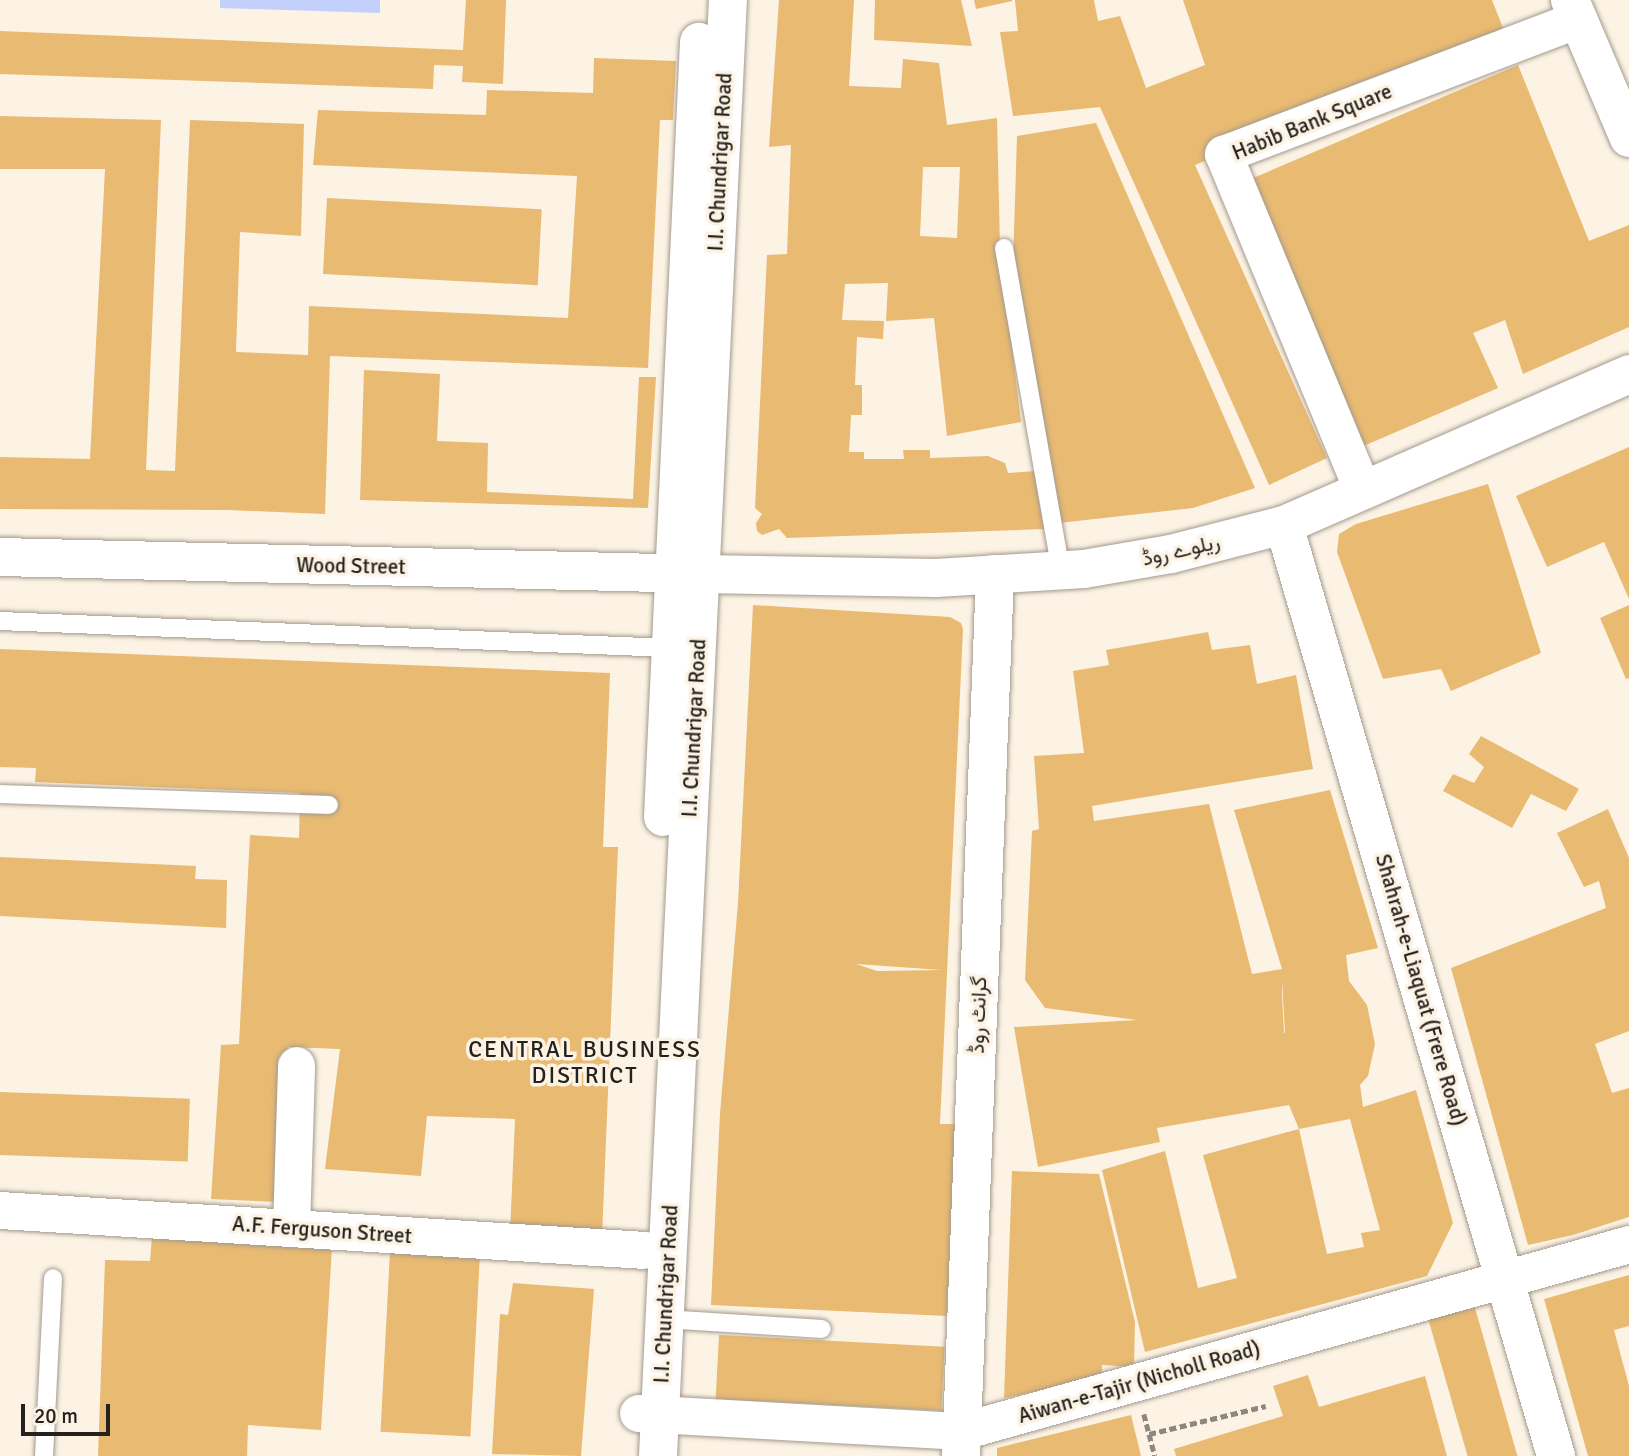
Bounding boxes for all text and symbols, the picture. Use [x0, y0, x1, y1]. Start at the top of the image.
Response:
street label: I.I. Chundrigar Road [703, 72, 737, 252]
street label: Habib Bank Square [1228, 78, 1396, 166]
street label: ریلوے روڈ [1140, 529, 1222, 571]
street label: Wood Street [296, 552, 406, 580]
street label: I.I. Chundrigar Road [677, 638, 711, 818]
street label: Shahrah-e-Liaquat (Frere Road) [1370, 851, 1472, 1129]
street label: گرانٹ روڈ [964, 976, 992, 1054]
district label: CENTRAL BUSINESS DISTRICT [470, 1036, 700, 1090]
street label: I.I. Chundrigar Road [649, 1204, 683, 1384]
street label: A.F. Ferguson Street [231, 1211, 413, 1249]
street label: Aiwan-e-Tajir (Nicholl Road) [1015, 1335, 1263, 1429]
scale bar [24, 1390, 114, 1434]
text: 20 m [34, 1403, 78, 1429]

